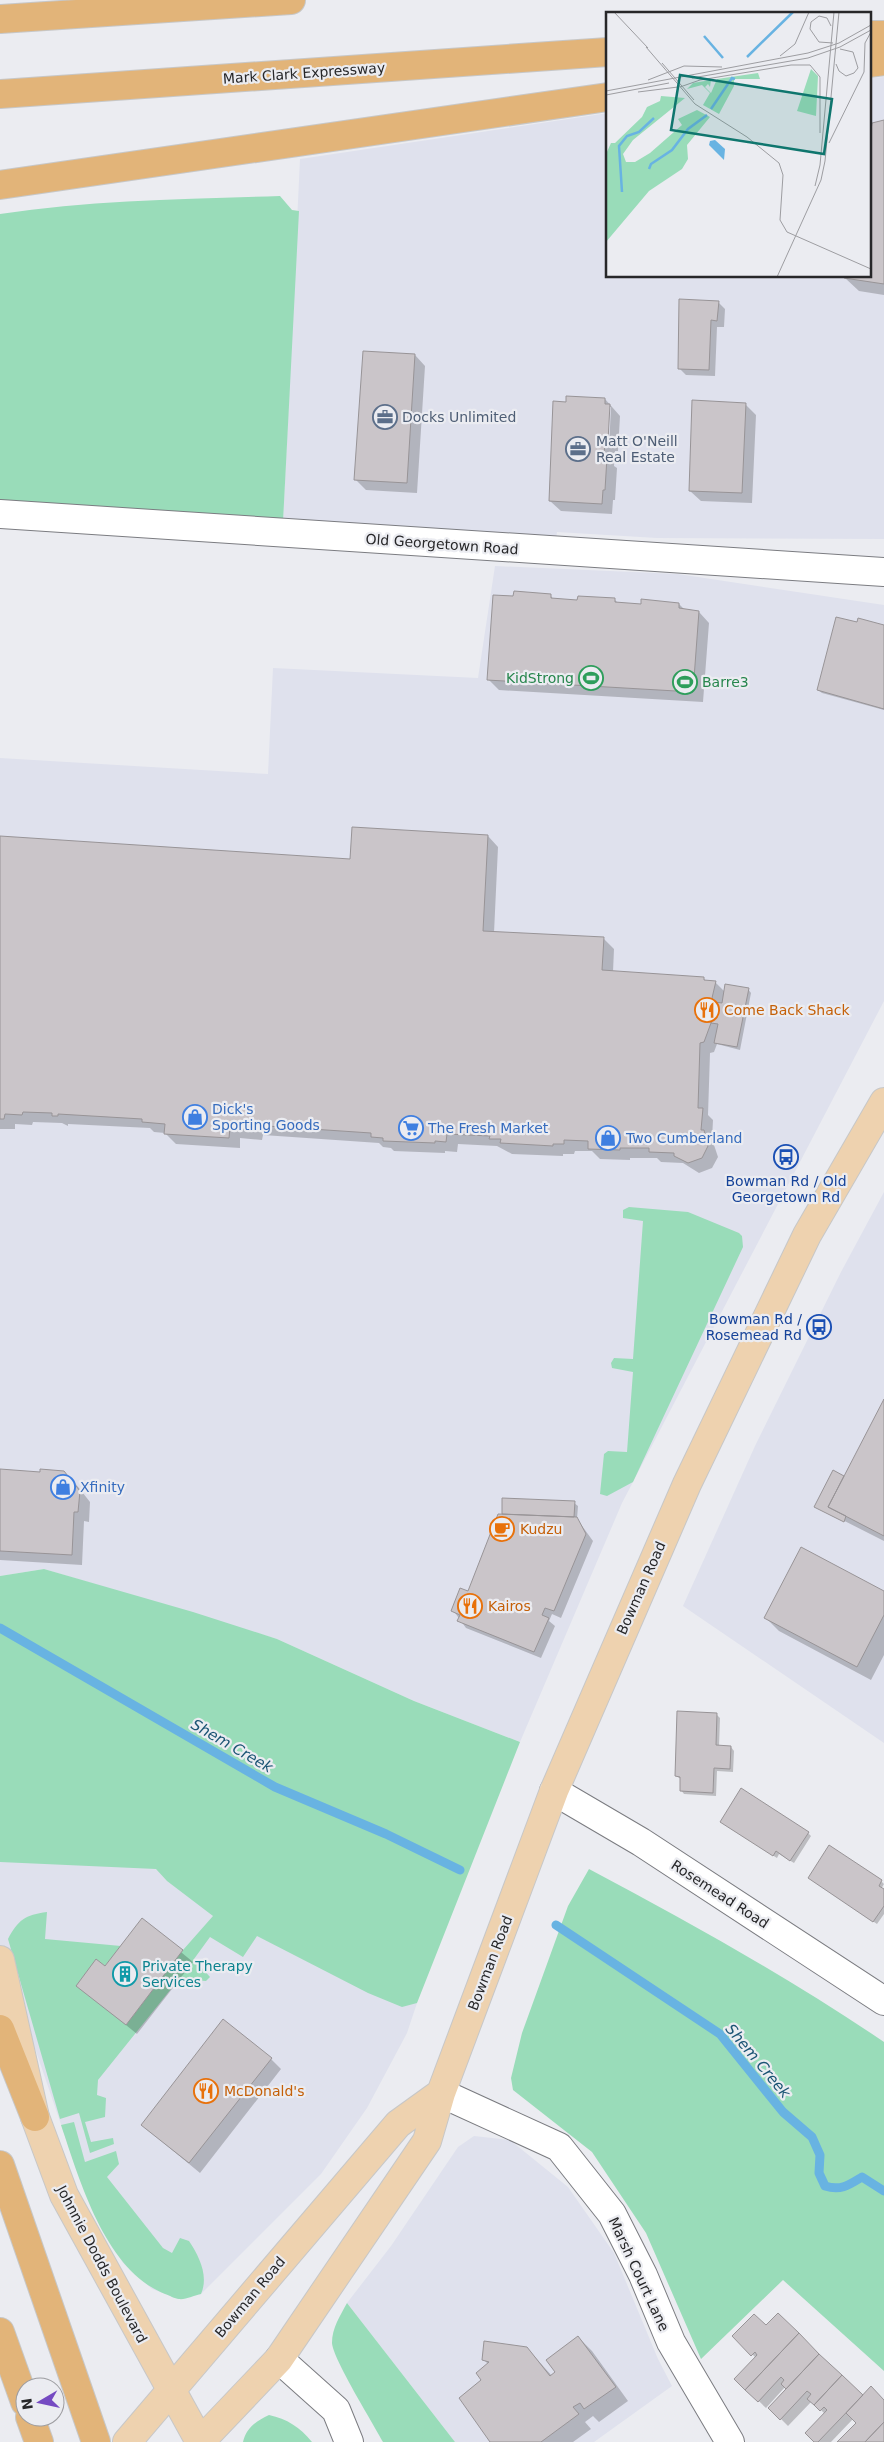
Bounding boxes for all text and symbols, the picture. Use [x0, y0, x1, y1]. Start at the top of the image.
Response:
inset map [606, 12, 872, 278]
street label: Mark Clark Expressway [222, 59, 386, 87]
office icon: Docks Unlimited [372, 404, 398, 430]
place label: Docks Unlimited [402, 409, 516, 425]
place label: Matt O'Neill Real Estate [596, 433, 678, 465]
office icon: Matt O'Neill Real Estate [565, 436, 591, 462]
street label: Old Georgetown Road [365, 531, 519, 557]
sports icon: KidStrong [578, 665, 604, 691]
sports icon: Barre3 [672, 669, 698, 695]
place label: KidStrong [506, 670, 574, 686]
place label: Barre3 [702, 674, 749, 690]
restaurant icon: Come Back Shack [694, 997, 720, 1023]
place label: Come Back Shack [724, 1002, 851, 1018]
place label: Dick's Sporting Goods [212, 1101, 320, 1133]
shop icon: Dick's Sporting Goods [182, 1104, 208, 1130]
supermarket icon: The Fresh Market [398, 1115, 424, 1141]
place label: The Fresh Market [427, 1120, 549, 1136]
shop icon: Two Cumberland [595, 1125, 621, 1151]
place label: Two Cumberland [625, 1130, 742, 1146]
bus stop icon: Bowman Rd / Old Georgetown Rd [773, 1144, 799, 1170]
place label: Bowman Rd / Old Georgetown Rd [725, 1173, 847, 1205]
place label: Bowman Rd / Rosemead Rd [706, 1311, 802, 1343]
bus stop icon: Bowman Rd / Rosemead Rd [806, 1314, 832, 1340]
shop icon: Xfinity [50, 1474, 76, 1500]
place label: Xfinity [80, 1479, 125, 1495]
cafe icon: Kudzu [489, 1516, 515, 1542]
place label: Kudzu [520, 1521, 562, 1537]
street label: Bowman Road [613, 1539, 669, 1637]
restaurant icon: Kairos [457, 1593, 483, 1619]
place label: Kairos [488, 1598, 531, 1614]
water label: Shem Creek [188, 1715, 277, 1777]
street label: Rosemead Road [668, 1857, 772, 1931]
street label: Bowman Road [465, 1913, 515, 2013]
place label: Private Therapy Services [142, 1958, 253, 1990]
building icon: Private Therapy Services [112, 1961, 138, 1987]
water label: Shem Creek [722, 2020, 795, 2103]
restaurant icon: McDonald's [193, 2078, 219, 2104]
place label: McDonald's [224, 2083, 305, 2099]
street label: Johnnie Dodds Boulevard [53, 2182, 150, 2345]
street label: Marsh Court Lane [606, 2215, 672, 2333]
street label: Bowman Road [212, 2253, 288, 2341]
north arrow [15, 2377, 65, 2427]
text: N [18, 2397, 36, 2411]

